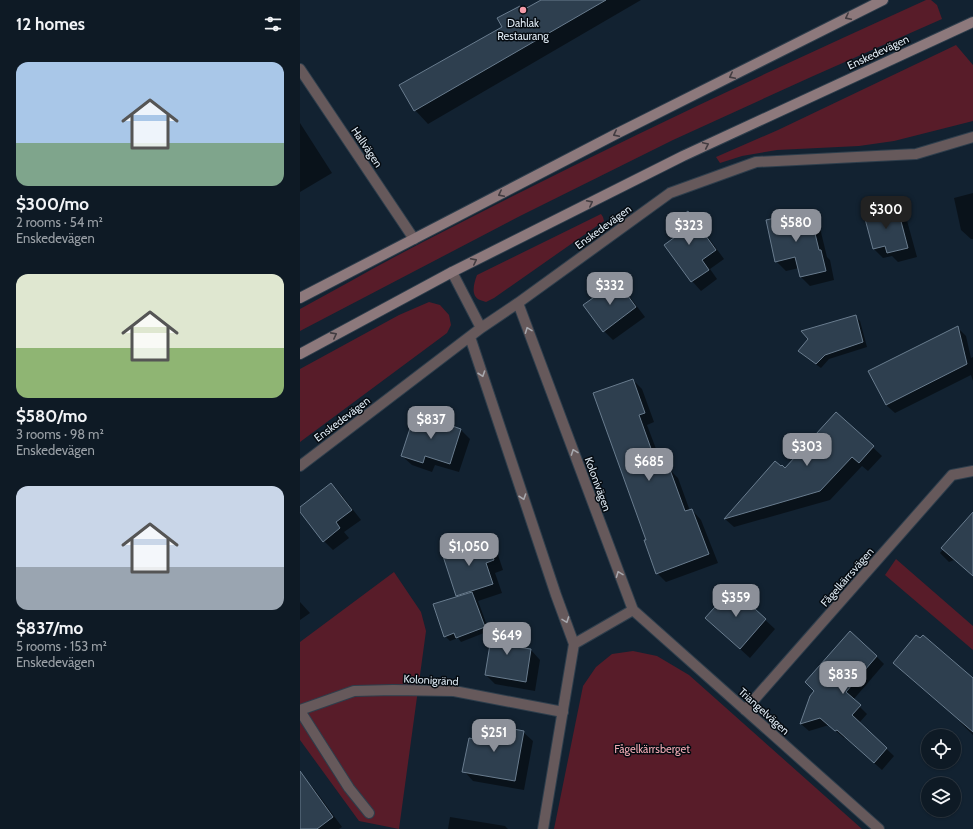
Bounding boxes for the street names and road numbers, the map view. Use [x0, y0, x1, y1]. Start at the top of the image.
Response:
street label: Enskedevägen [845, 32, 911, 72]
street label: Hallvägen [348, 124, 386, 170]
street label: Enskedevägen [572, 202, 634, 252]
street label: Enskedevägen [311, 393, 373, 445]
street label: Kolonivägen [582, 455, 614, 513]
street label: Fågelkärrsvägen [818, 545, 876, 609]
street label: Kolonigränd [403, 672, 459, 688]
street label: Triangelvägen [736, 685, 792, 737]

